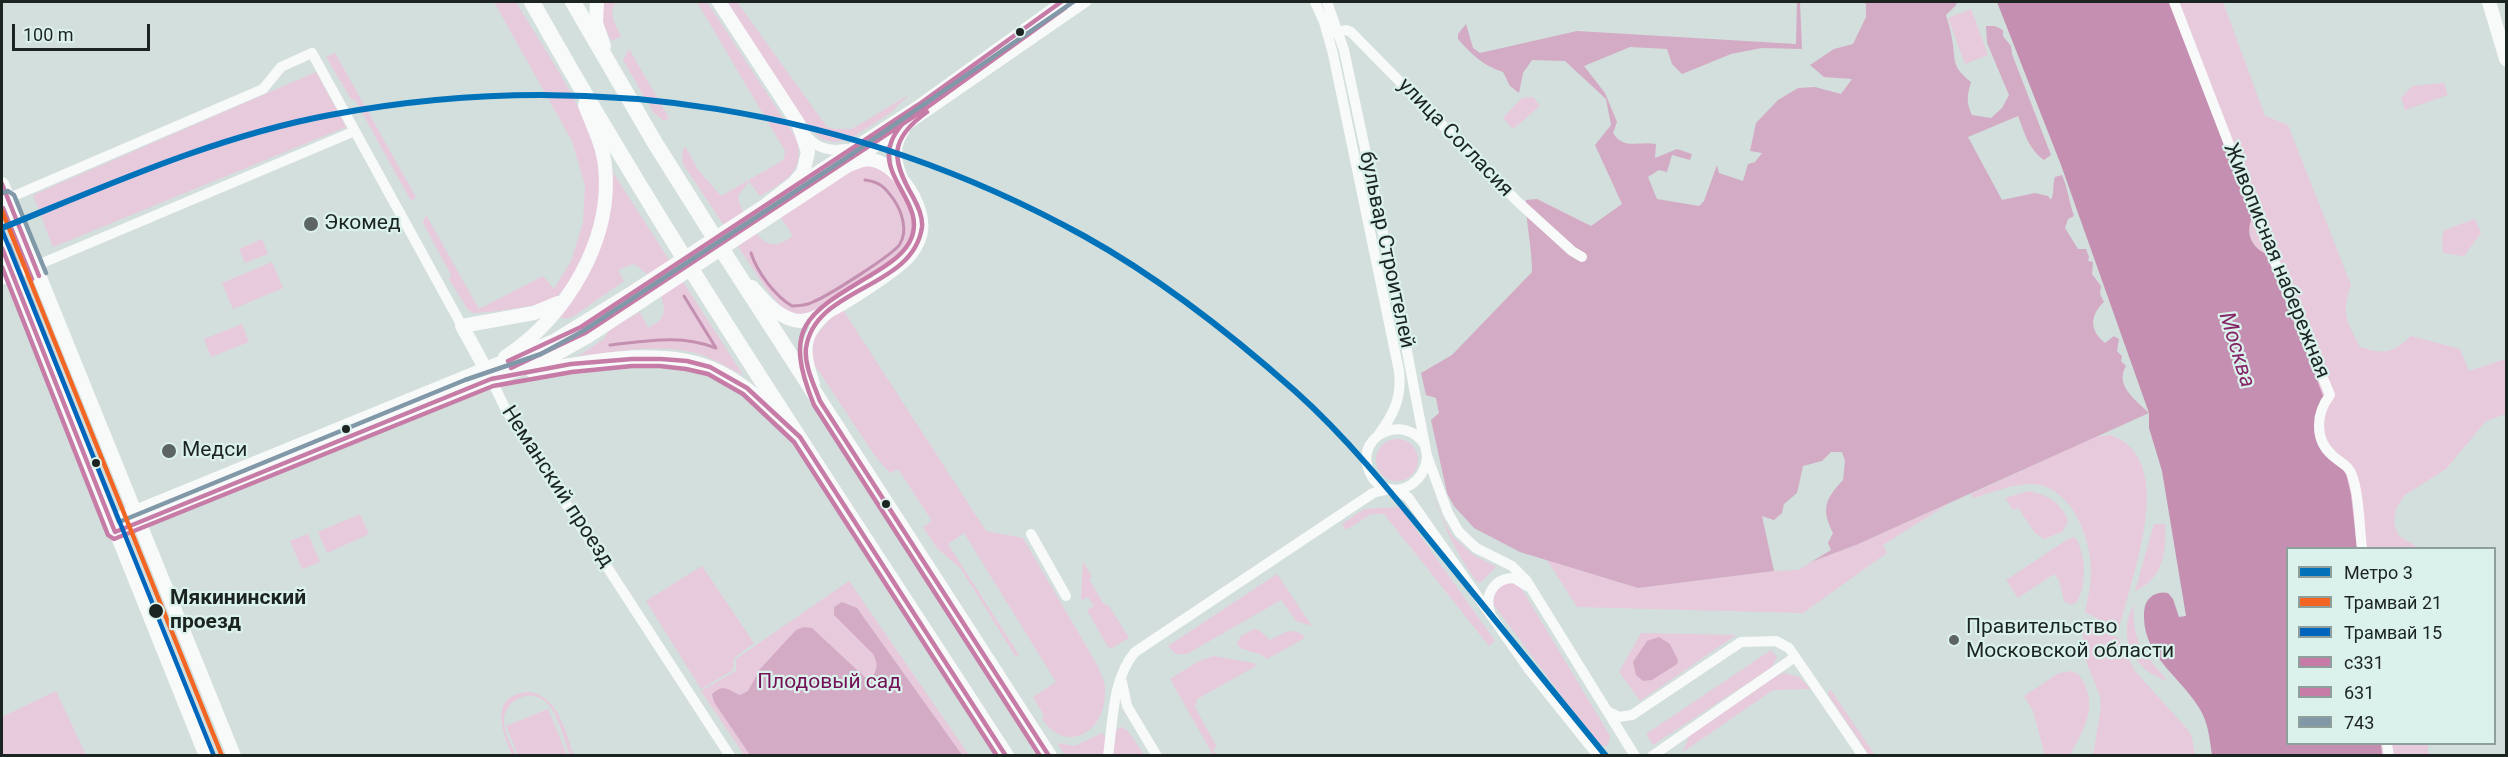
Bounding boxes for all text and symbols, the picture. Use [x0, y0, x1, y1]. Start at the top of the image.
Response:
scale bar [15, 12, 153, 50]
text: 100 m [23, 24, 74, 45]
unlabelled marker [1014, 26, 1026, 38]
street label: улица Согласия [1392, 73, 1518, 203]
street label: Живописная набережная [2217, 140, 2335, 382]
street label: бульвар Строителей [1353, 149, 1419, 351]
place label: Экомед [324, 211, 401, 237]
marker: Экомед [302, 215, 320, 233]
water label: Москва [2212, 309, 2260, 391]
street label: Неманский проезд [495, 402, 619, 572]
unlabelled marker [340, 423, 352, 435]
place label: Медси [182, 438, 247, 464]
marker: Медси [160, 442, 178, 460]
unlabelled marker [90, 457, 102, 469]
unlabelled marker [880, 498, 892, 510]
legend [2286, 547, 2496, 745]
text: Метро 3 [2344, 562, 2413, 583]
place label: Мякининский проезд [170, 586, 306, 636]
text: Трамвай 21 [2344, 592, 2442, 613]
marker: Мякининский проезд [147, 602, 165, 620]
place label: Правительство Московской области [1966, 615, 2174, 665]
text: Трамвай 15 [2344, 622, 2442, 643]
marker: Правительство Московской области [1947, 633, 1961, 647]
text: с331 [2344, 652, 2384, 673]
park label: Плодовый сад [757, 670, 901, 696]
text: 631 [2344, 682, 2374, 703]
text: 743 [2344, 712, 2374, 733]

